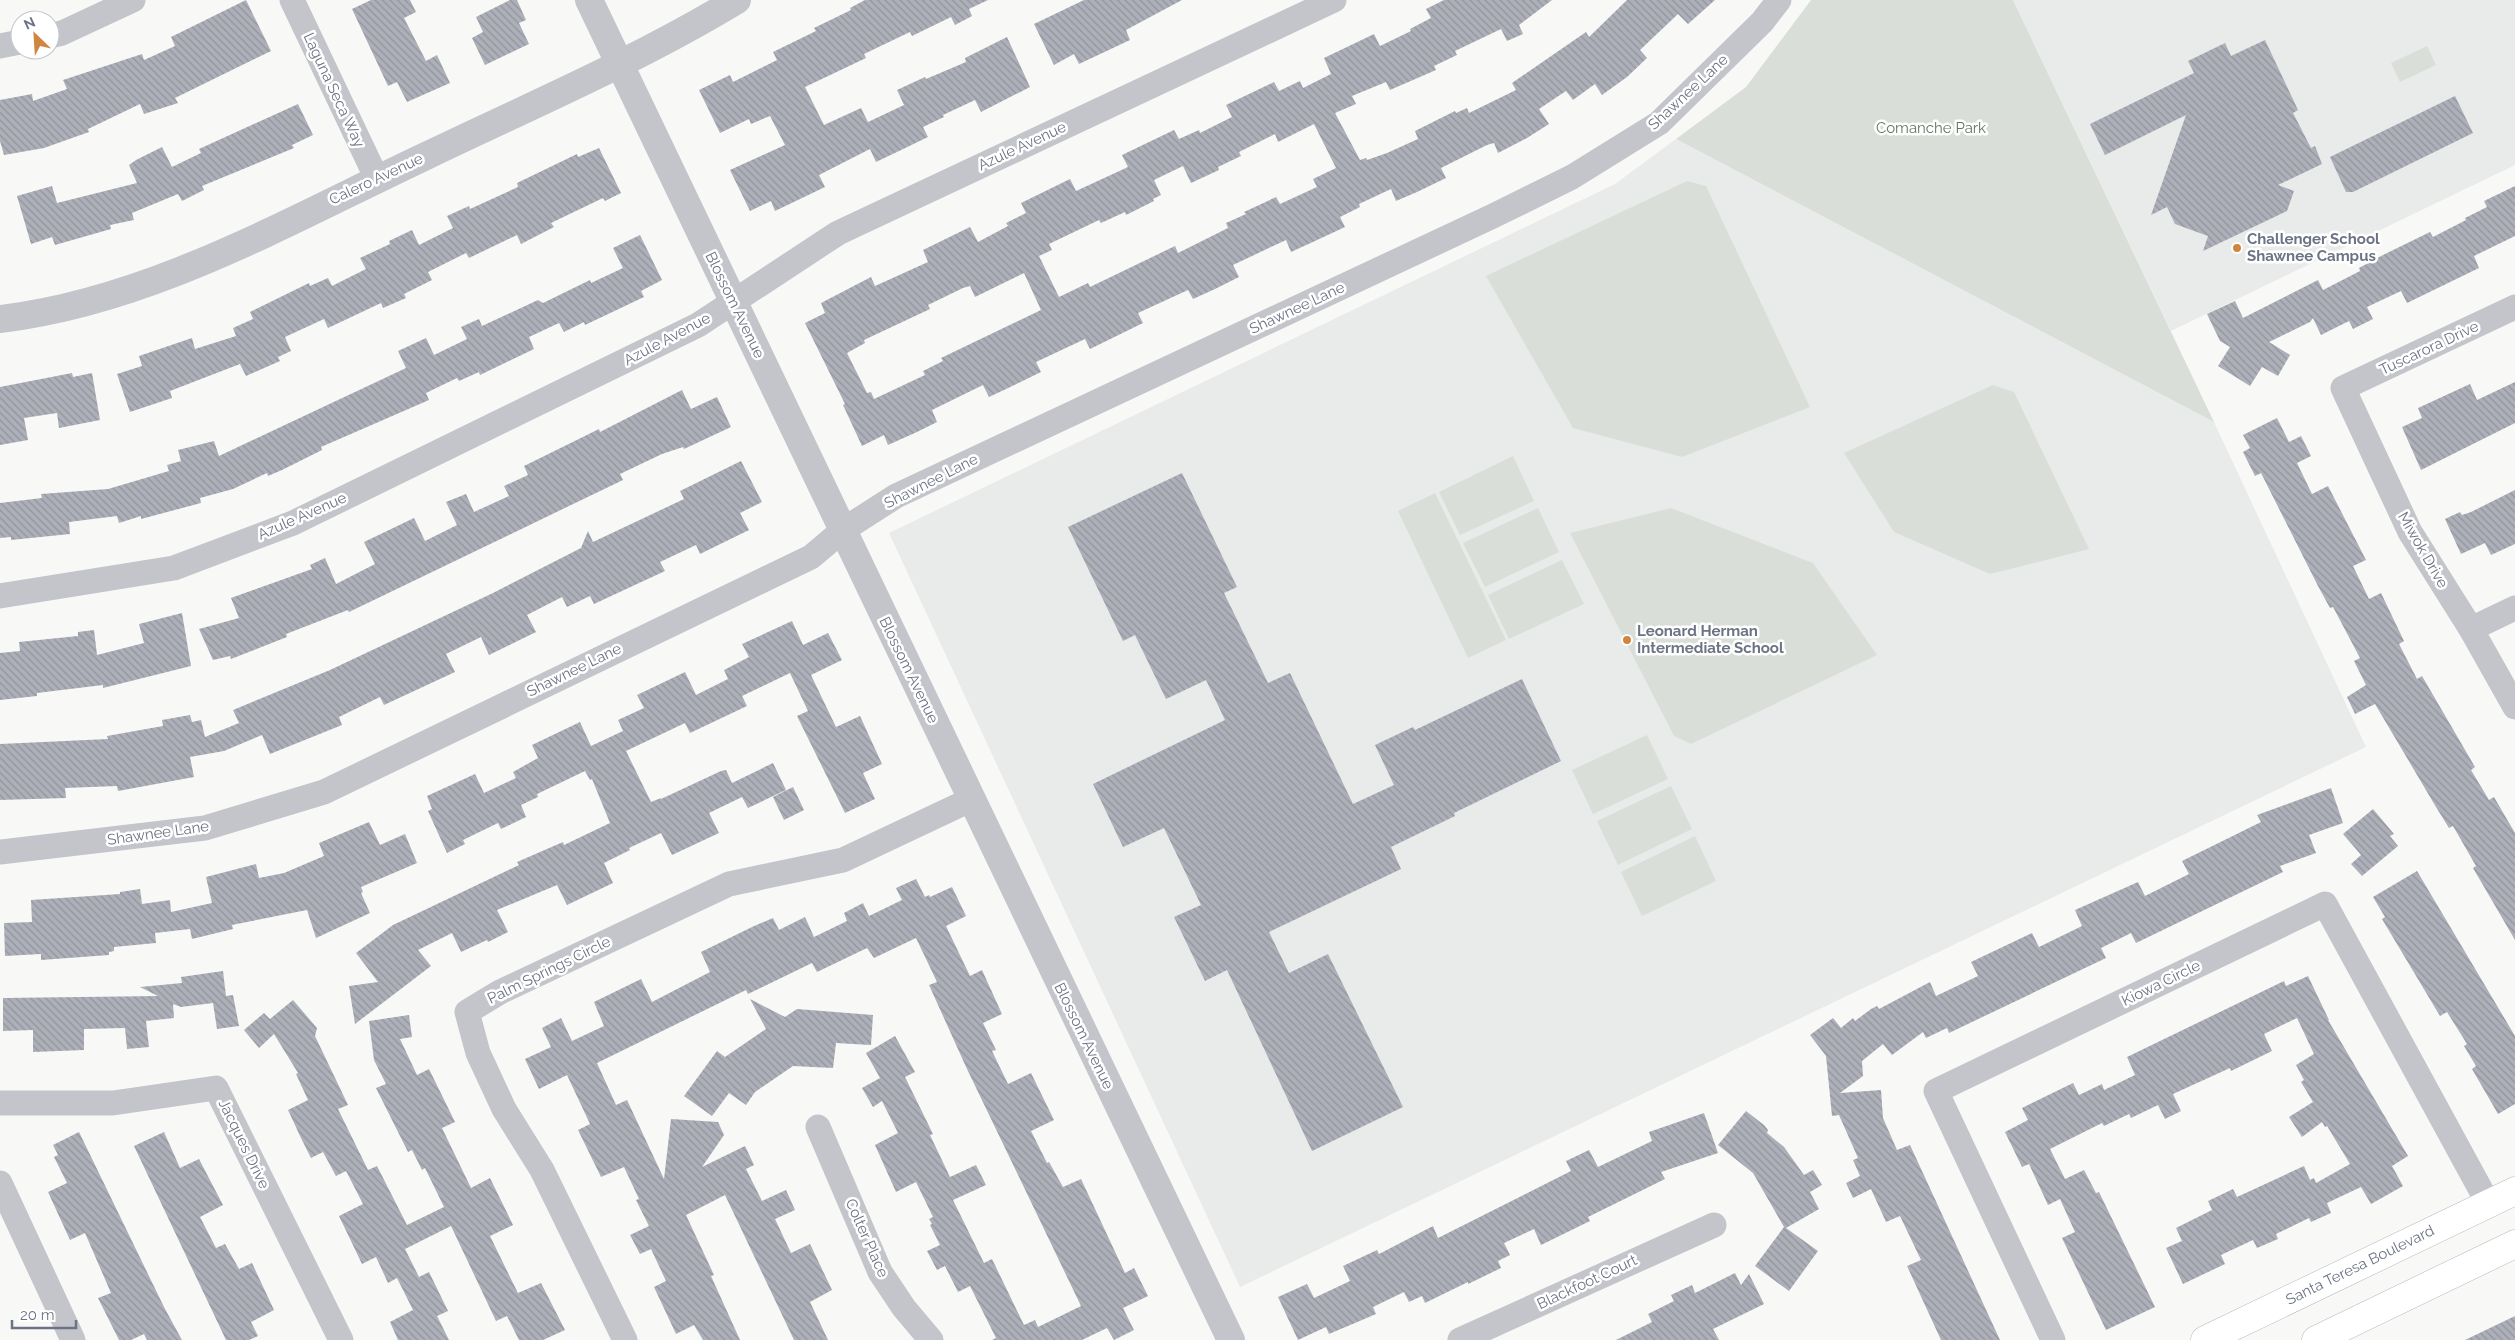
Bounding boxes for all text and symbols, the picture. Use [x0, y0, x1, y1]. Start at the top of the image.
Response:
north arrow [10, 10, 60, 60]
text: N [21, 14, 38, 33]
street label: Laguna Seca Way [300, 30, 368, 150]
street label: Shawnee Lane [1644, 50, 1732, 134]
street label: Azule Avenue [975, 118, 1069, 174]
park label: Comanche Park [1876, 119, 1986, 137]
street label: Calero Avenue [326, 149, 426, 209]
place label: Challenger School Shawnee Campus [2247, 230, 2380, 265]
marker: Challenger School Shawnee Campus [2231, 242, 2243, 254]
street label: Blossom Avenue [701, 249, 769, 361]
street label: Shawnee Lane [1247, 278, 1347, 338]
street label: Azule Avenue [621, 309, 713, 369]
street label: Tuscarora Drive [2377, 317, 2482, 379]
street label: Shawnee Lane [881, 450, 981, 512]
street label: Azule Avenue [255, 488, 349, 544]
street label: Miwok Drive [2394, 509, 2452, 591]
street label: Blossom Avenue [875, 614, 943, 726]
place label: Leonard Herman Intermediate School [1637, 622, 1784, 657]
marker: Leonard Herman Intermediate School [1621, 634, 1633, 646]
street label: Shawnee Lane [524, 639, 624, 701]
street label: Shawnee Lane [106, 817, 210, 849]
street label: Palm Springs Circle [484, 932, 614, 1008]
street label: Kiowa Circle [2119, 956, 2203, 1010]
street label: Blossom Avenue [1050, 980, 1118, 1092]
street label: Jacques Drive [215, 1096, 273, 1192]
street label: Colter Place [842, 1196, 892, 1280]
street label: Santa Teresa Boulevard [2283, 1221, 2437, 1309]
street label: Blackfoot Court [1534, 1251, 1640, 1313]
scale bar [12, 1298, 76, 1330]
text: 20 m [20, 1306, 55, 1324]

